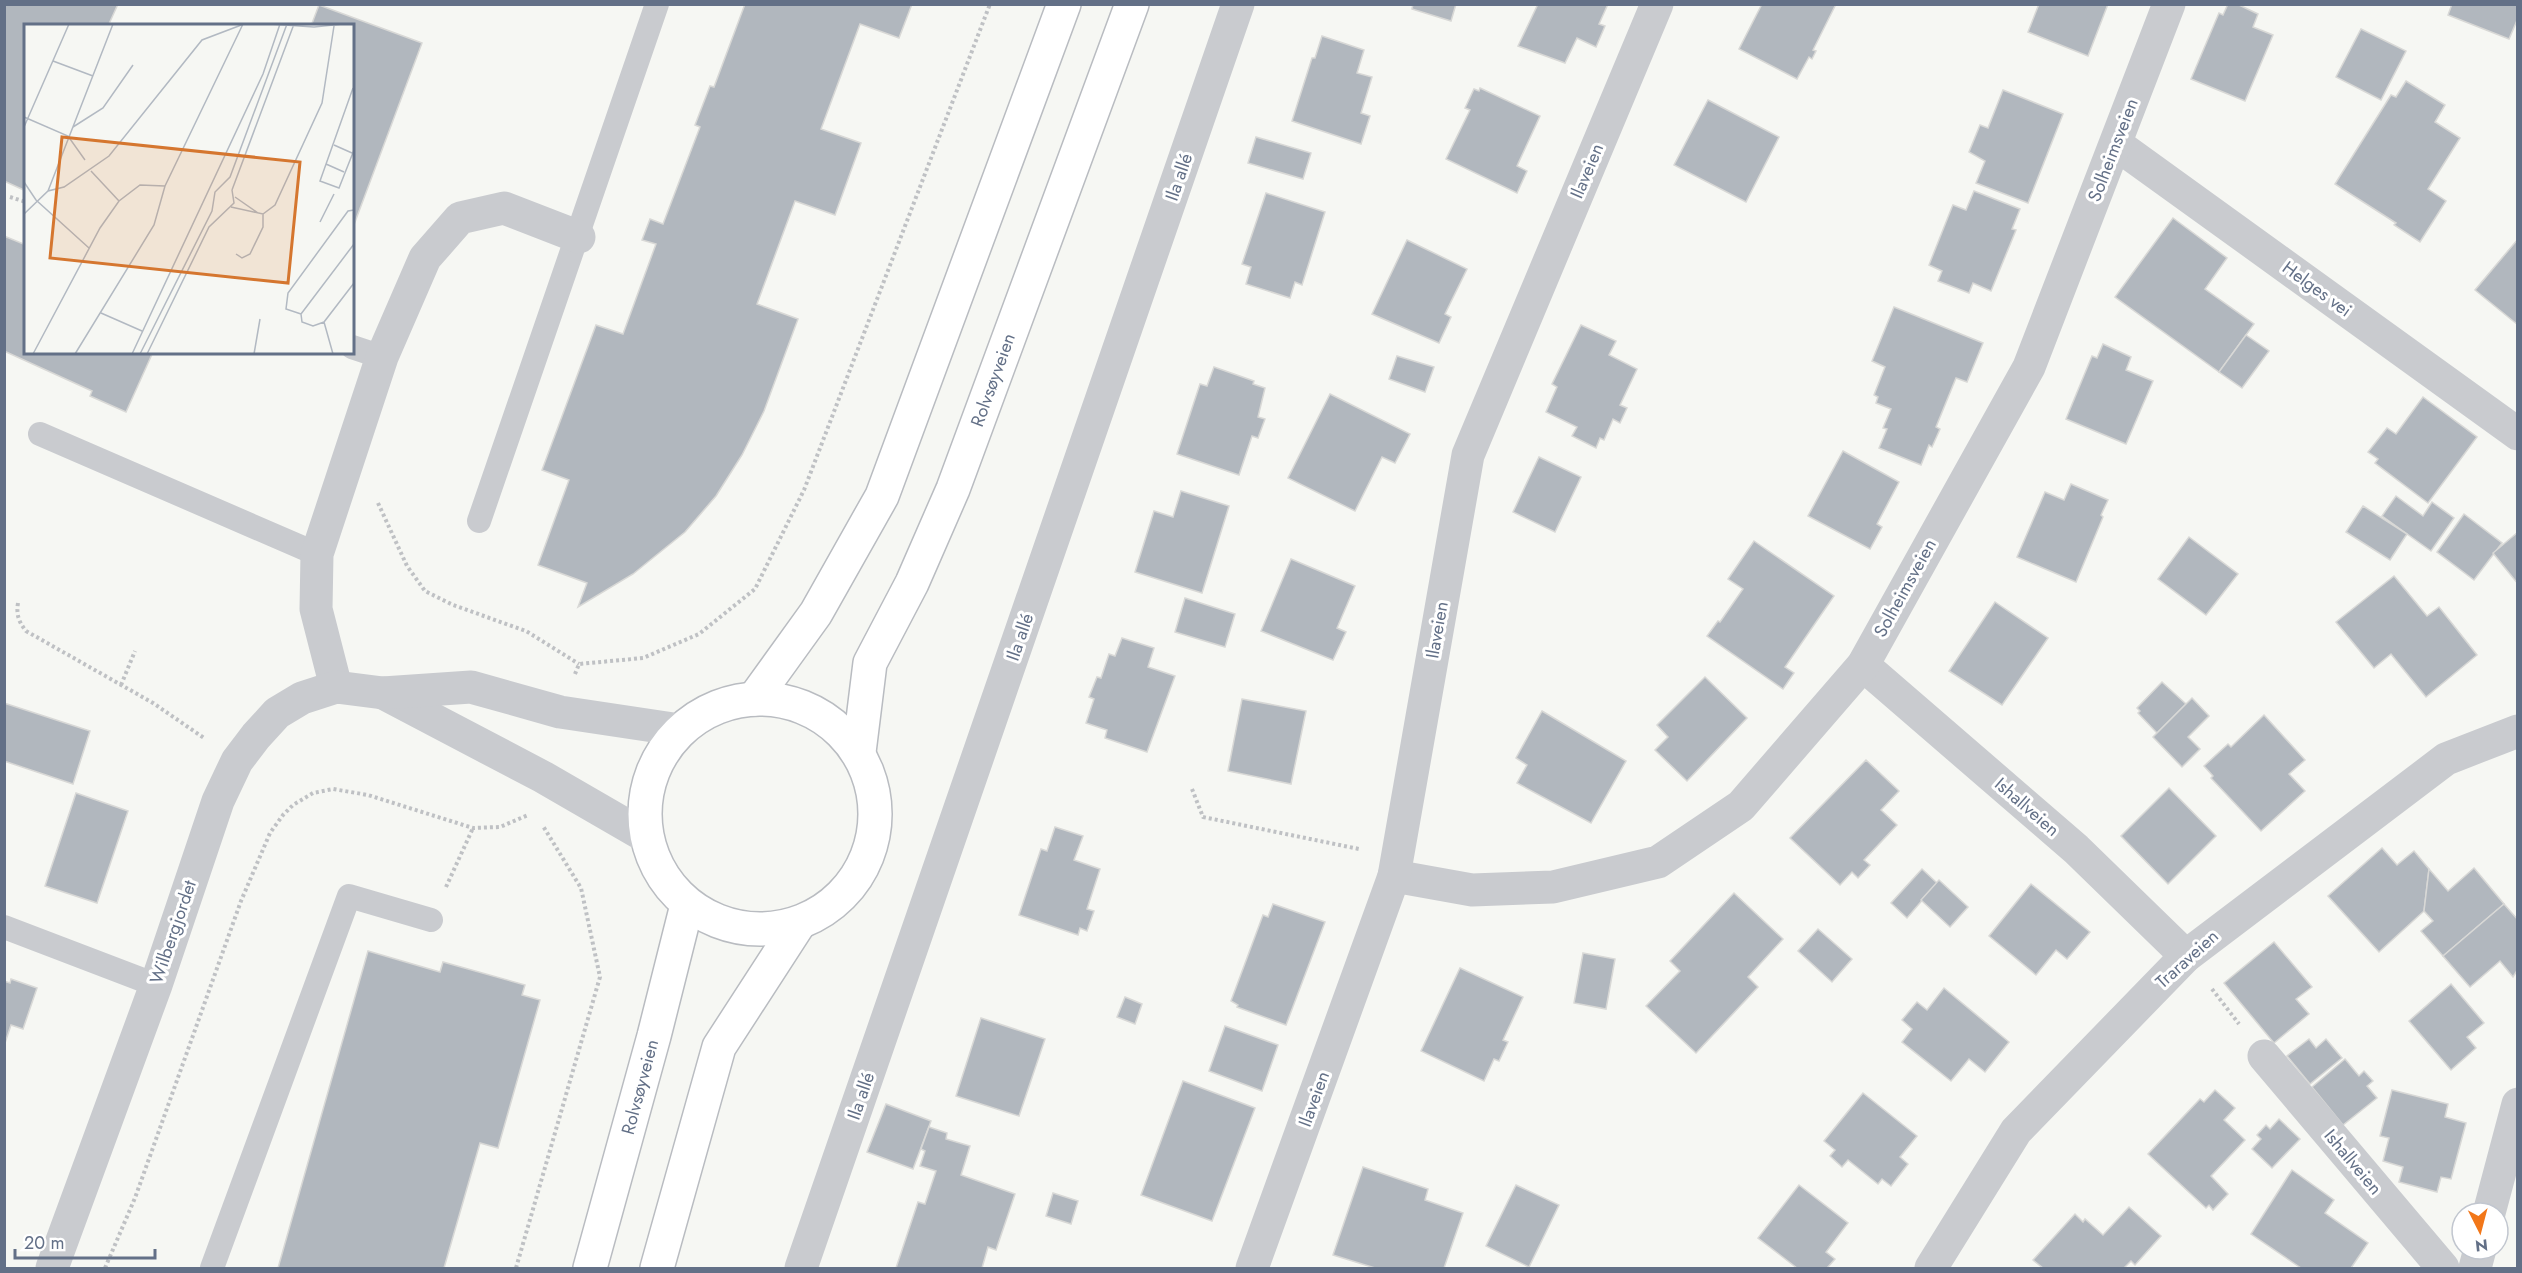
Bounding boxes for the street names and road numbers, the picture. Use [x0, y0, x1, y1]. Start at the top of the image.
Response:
street label: Solheimsveien [2081, 95, 2145, 205]
street label: Ilaveien [1564, 139, 1610, 203]
street label: Ila allé [1159, 150, 1199, 204]
street label: Helges vei [2277, 255, 2357, 323]
street label: Rolvsøyveien [964, 330, 1022, 430]
street label: Solheimsveien [1867, 534, 1943, 642]
street label: Ilaveien [1419, 599, 1455, 661]
street label: Ila allé [1000, 610, 1040, 664]
street label: Ishallveien [1989, 771, 2065, 843]
street label: Wilbergjordet [143, 876, 203, 987]
street label: Traraveien [2150, 924, 2224, 994]
street label: Rolvsøyveien [615, 1037, 665, 1137]
street label: Ilaveien [1292, 1068, 1336, 1130]
street label: Ila allé [841, 1069, 881, 1123]
street label: Ishallveien [2318, 1124, 2388, 1200]

